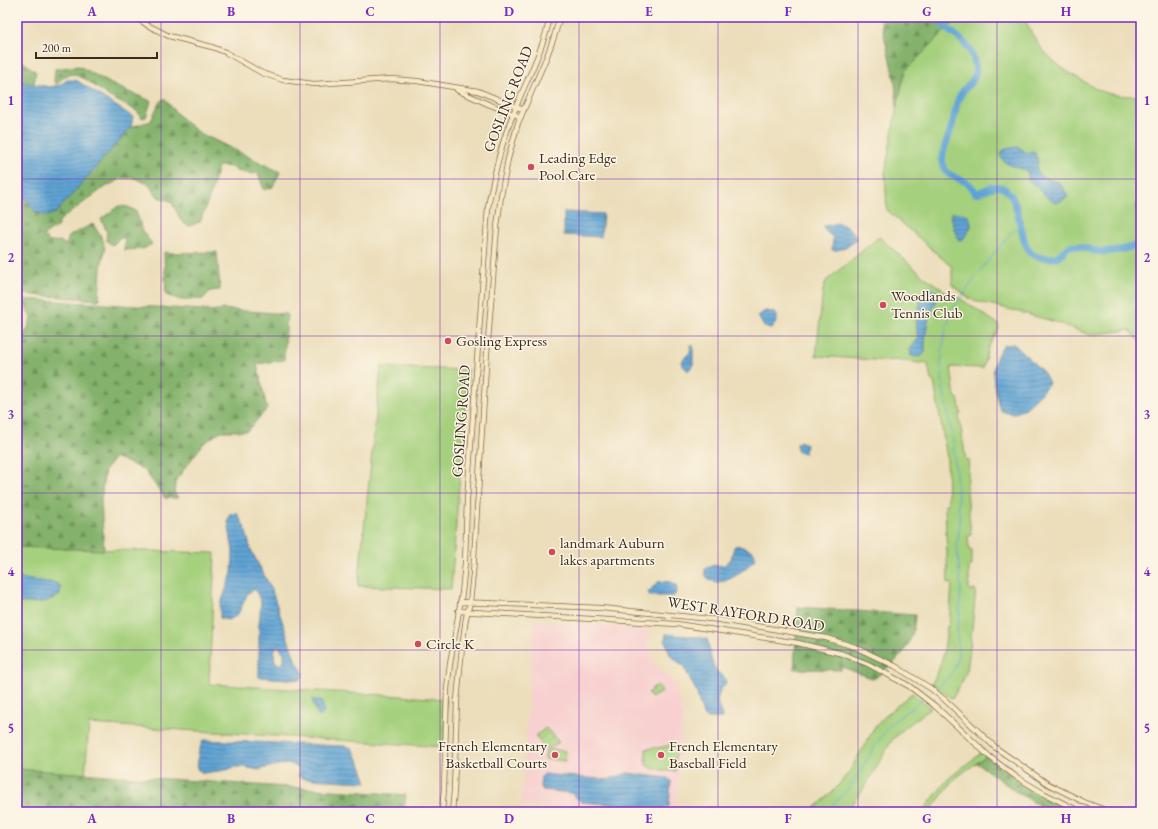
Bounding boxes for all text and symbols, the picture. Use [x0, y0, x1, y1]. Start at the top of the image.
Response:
text: A [86, 3, 97, 20]
text: B [227, 3, 235, 20]
text: C [365, 3, 375, 20]
text: D [504, 3, 514, 20]
text: E [645, 3, 653, 20]
text: F [784, 3, 792, 20]
text: G [922, 3, 932, 20]
text: H [1061, 3, 1072, 20]
scale bar [36, 34, 157, 60]
text: 200 m [42, 40, 72, 56]
street label: GOSLING ROAD [479, 43, 537, 155]
text: 1 [8, 92, 15, 109]
text: 1 [1144, 92, 1151, 109]
place label: Leading Edge Pool Care [539, 148, 617, 184]
marker: Leading Edge Pool Care [526, 162, 536, 172]
text: 2 [8, 249, 15, 266]
text: 2 [1144, 249, 1151, 266]
place label: Woodlands Tennis Club [891, 286, 963, 322]
marker: Woodlands Tennis Club [878, 300, 888, 310]
place label: Gosling Express [456, 331, 547, 350]
marker: Gosling Express [443, 336, 453, 346]
street label: GOSLING ROAD [447, 364, 474, 478]
text: 3 [8, 406, 15, 423]
text: 3 [1144, 406, 1151, 423]
place label: landmark Auburn lakes apartments [560, 533, 665, 569]
marker: landmark Auburn lakes apartments [547, 547, 557, 557]
text: 4 [8, 563, 15, 580]
text: 4 [1144, 563, 1151, 580]
street label: WEST RAYFORD ROAD [666, 592, 826, 635]
place label: Circle K [426, 634, 475, 653]
marker: Circle K [413, 639, 423, 649]
text: 5 [8, 720, 14, 737]
text: 5 [1144, 720, 1150, 737]
place label: French Elementary Basketball Courts [438, 736, 547, 772]
place label: French Elementary Baseball Field [669, 736, 778, 772]
marker: French Elementary Basketball Courts [550, 750, 560, 760]
marker: French Elementary Baseball Field [656, 750, 666, 760]
text: A [86, 810, 97, 827]
text: B [227, 810, 235, 827]
text: C [365, 810, 375, 827]
text: D [504, 810, 514, 827]
text: E [645, 810, 653, 827]
text: F [784, 810, 792, 827]
text: G [922, 810, 932, 827]
text: H [1061, 810, 1072, 827]

